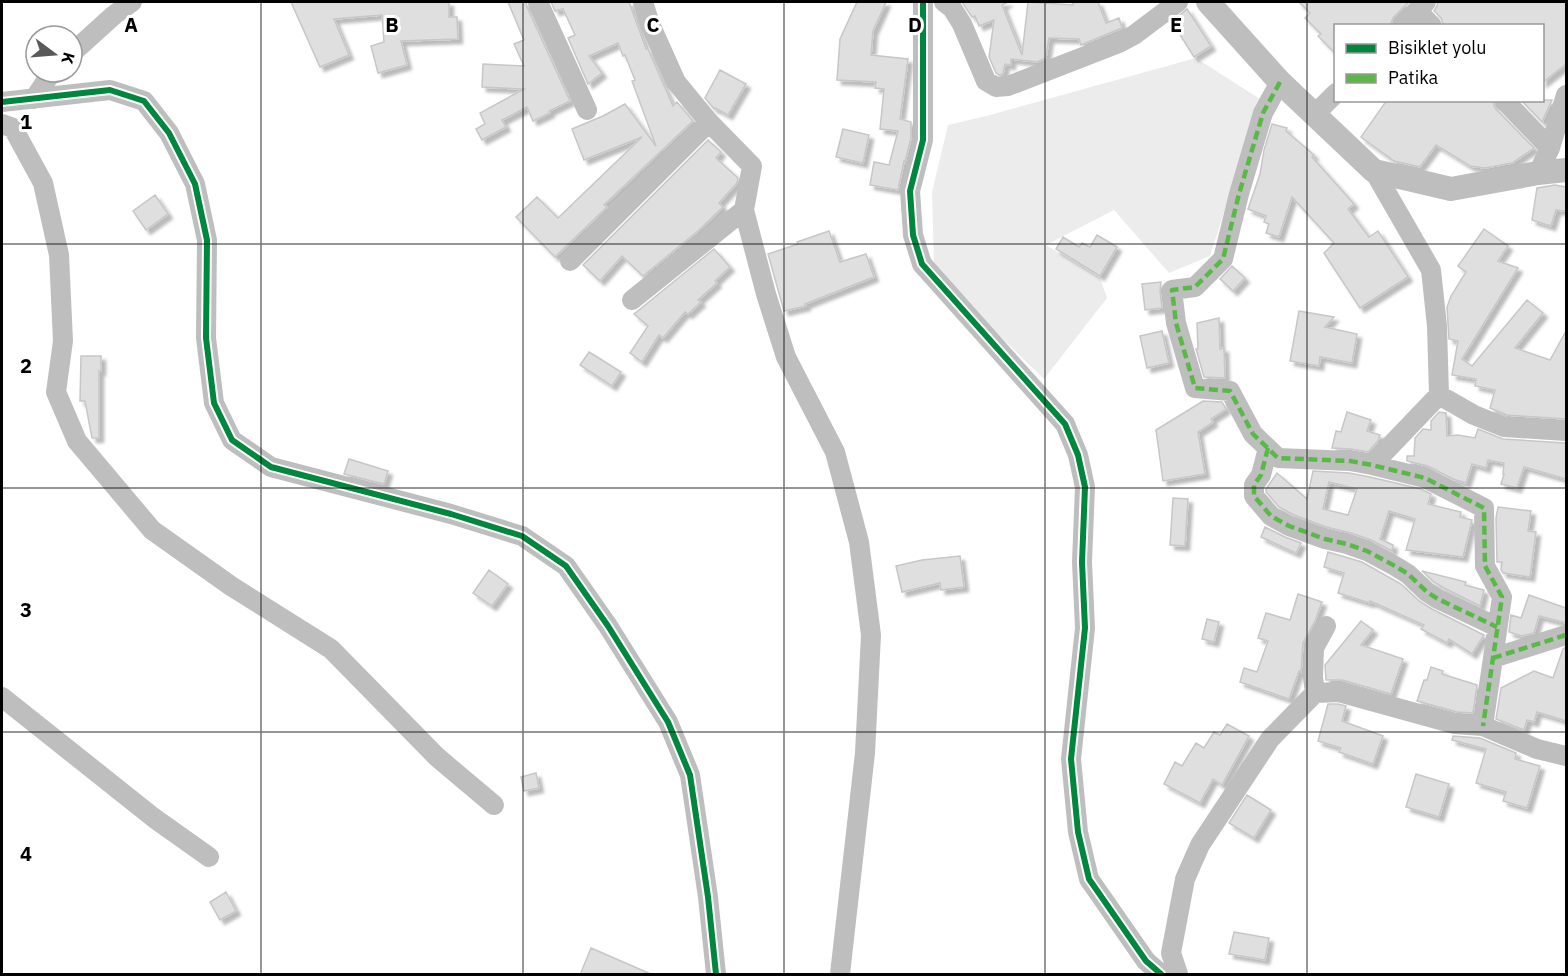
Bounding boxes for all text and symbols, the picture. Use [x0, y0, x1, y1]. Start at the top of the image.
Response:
text: A [124, 11, 138, 38]
text: B [385, 11, 399, 38]
text: C [646, 11, 660, 38]
text: D [908, 11, 922, 38]
text: E [1170, 11, 1182, 38]
north arrow [24, 24, 84, 84]
legend [1334, 24, 1544, 102]
text: Bisiklet yolu [1388, 36, 1486, 59]
text: K [57, 50, 80, 66]
text: Patika [1388, 66, 1439, 89]
text: 1 [20, 108, 32, 135]
text: 2 [20, 352, 32, 379]
text: 3 [20, 596, 32, 623]
text: 4 [20, 840, 32, 867]

